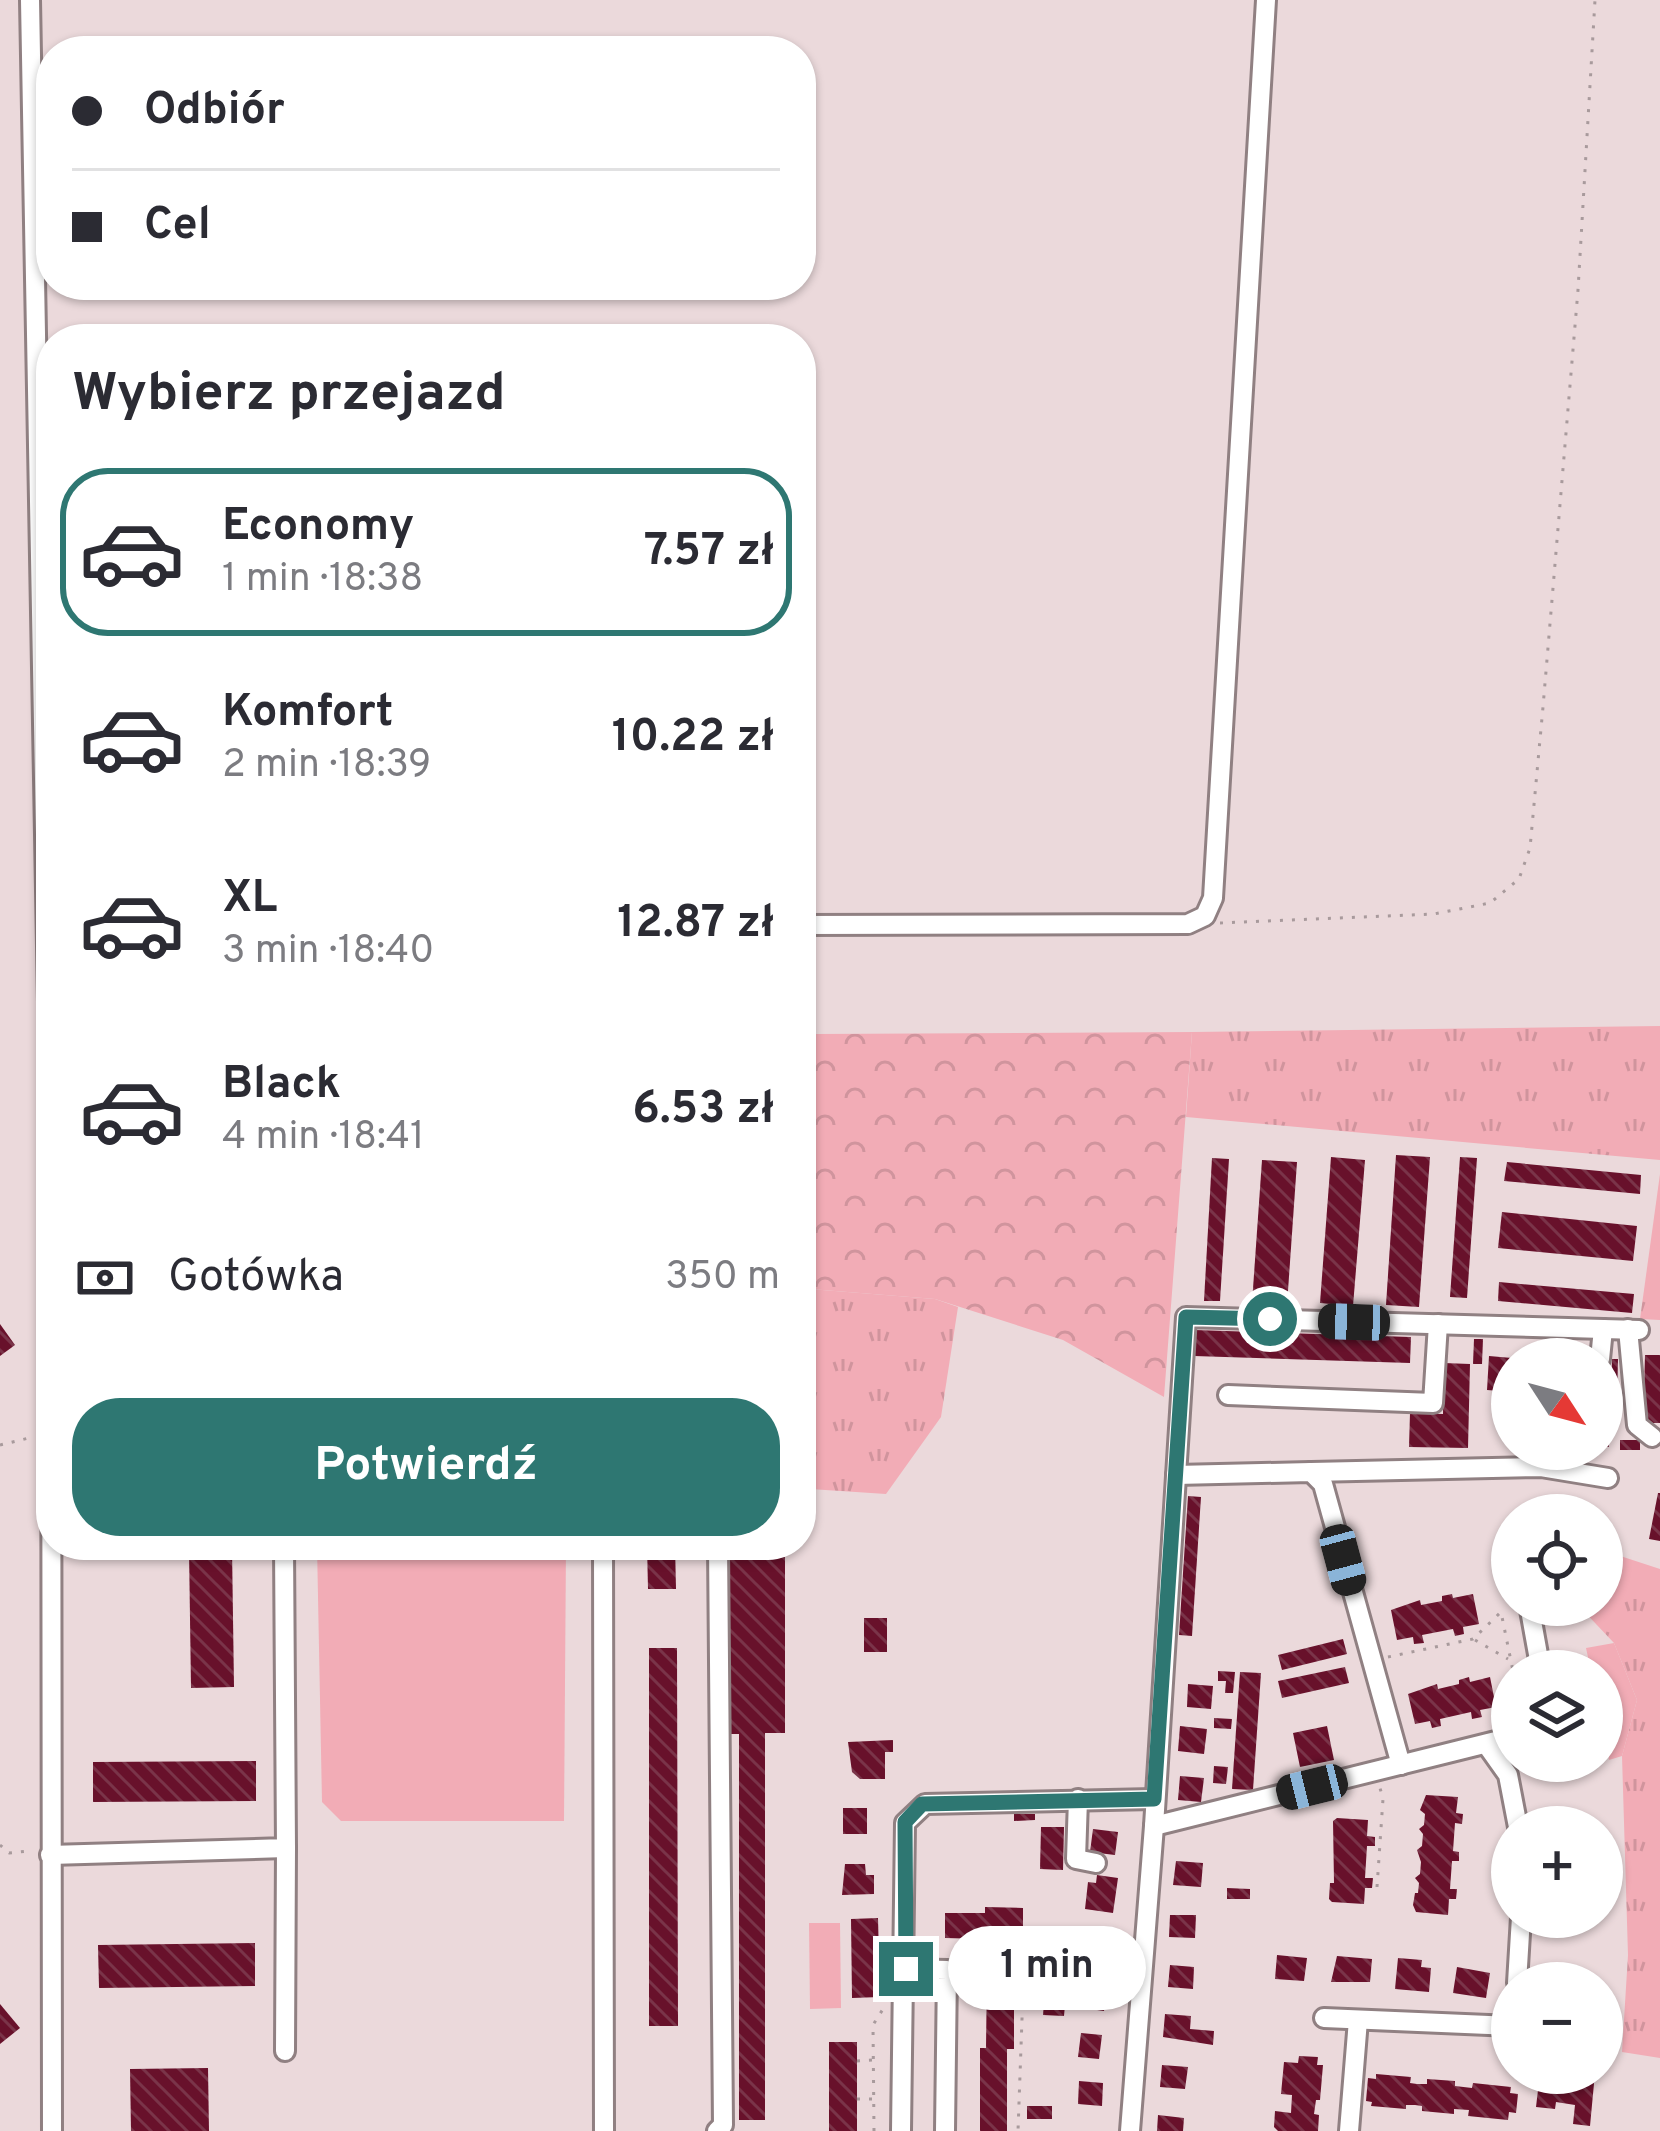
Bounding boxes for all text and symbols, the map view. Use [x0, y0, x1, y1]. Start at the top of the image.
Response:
text: Odbiór [144, 83, 285, 140]
text: Cel [144, 198, 211, 255]
text: Wybierz przejazd [72, 361, 506, 430]
icon: car [78, 498, 186, 606]
text: Economy [222, 499, 414, 556]
text: 7.57 zł [644, 524, 774, 581]
text: 1 min · 18:38 [222, 556, 423, 605]
icon: car [78, 684, 186, 792]
text: Komfort [222, 685, 394, 742]
text: 10.22 zł [612, 710, 774, 767]
text: 2 min · 18:39 [222, 742, 431, 791]
icon: car [78, 870, 186, 978]
text: XL [222, 871, 277, 928]
text: 12.87 zł [617, 896, 774, 953]
text: 3 min · 18:40 [222, 928, 434, 977]
icon: car [78, 1056, 186, 1164]
text: Black [222, 1057, 341, 1114]
text: 6.53 zł [632, 1082, 774, 1139]
text: 4 min · 18:41 [222, 1114, 425, 1163]
icon: cash [72, 1245, 138, 1311]
text: Gotówka [168, 1250, 344, 1307]
text: 350 m [665, 1254, 780, 1303]
route start [1243, 1292, 1297, 1346]
car [1317, 1303, 1391, 1341]
north arrow [1491, 1338, 1623, 1470]
map controls [1491, 1338, 1623, 2094]
button: Potwierdź [72, 1398, 780, 1536]
button: locate [1491, 1494, 1623, 1626]
car [1316, 1521, 1370, 1599]
button: layers [1491, 1650, 1623, 1782]
car [1273, 1761, 1351, 1813]
button: + [1491, 1806, 1623, 1938]
callout: 1 min [948, 1927, 1146, 2011]
route end [879, 1942, 933, 1996]
text: 1 min [1000, 1943, 1094, 1992]
button: − [1491, 1962, 1623, 2094]

